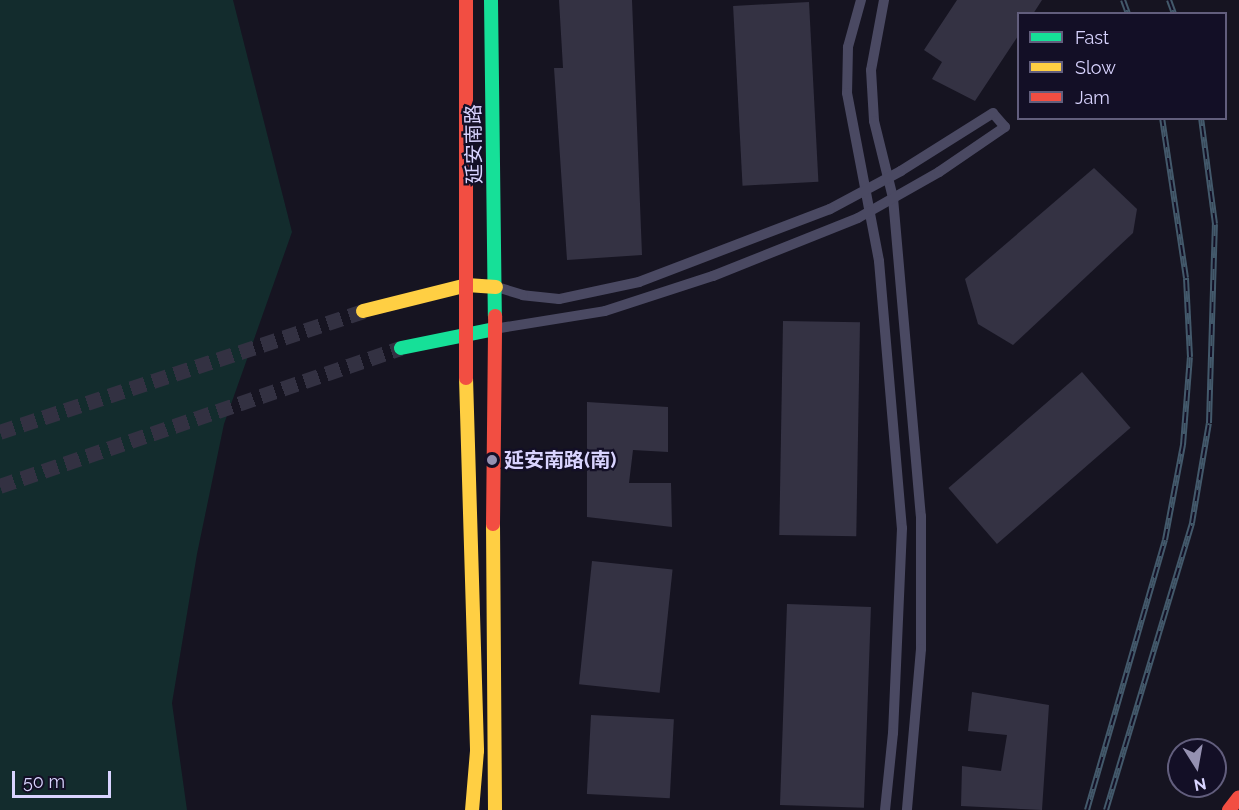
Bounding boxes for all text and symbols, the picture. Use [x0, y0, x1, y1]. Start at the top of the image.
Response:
legend [1017, 12, 1227, 120]
text: Fast [1075, 27, 1109, 48]
text: Slow [1075, 57, 1116, 78]
text: Jam [1075, 87, 1110, 108]
street label: 延安南路 [461, 104, 487, 184]
place label: 延安南路(南) [504, 448, 616, 472]
marker: 延安南路(南) [485, 453, 499, 467]
north arrow [1167, 738, 1227, 798]
scale bar [15, 759, 114, 797]
text: 50 m [23, 771, 65, 792]
text: N [1192, 774, 1208, 795]

